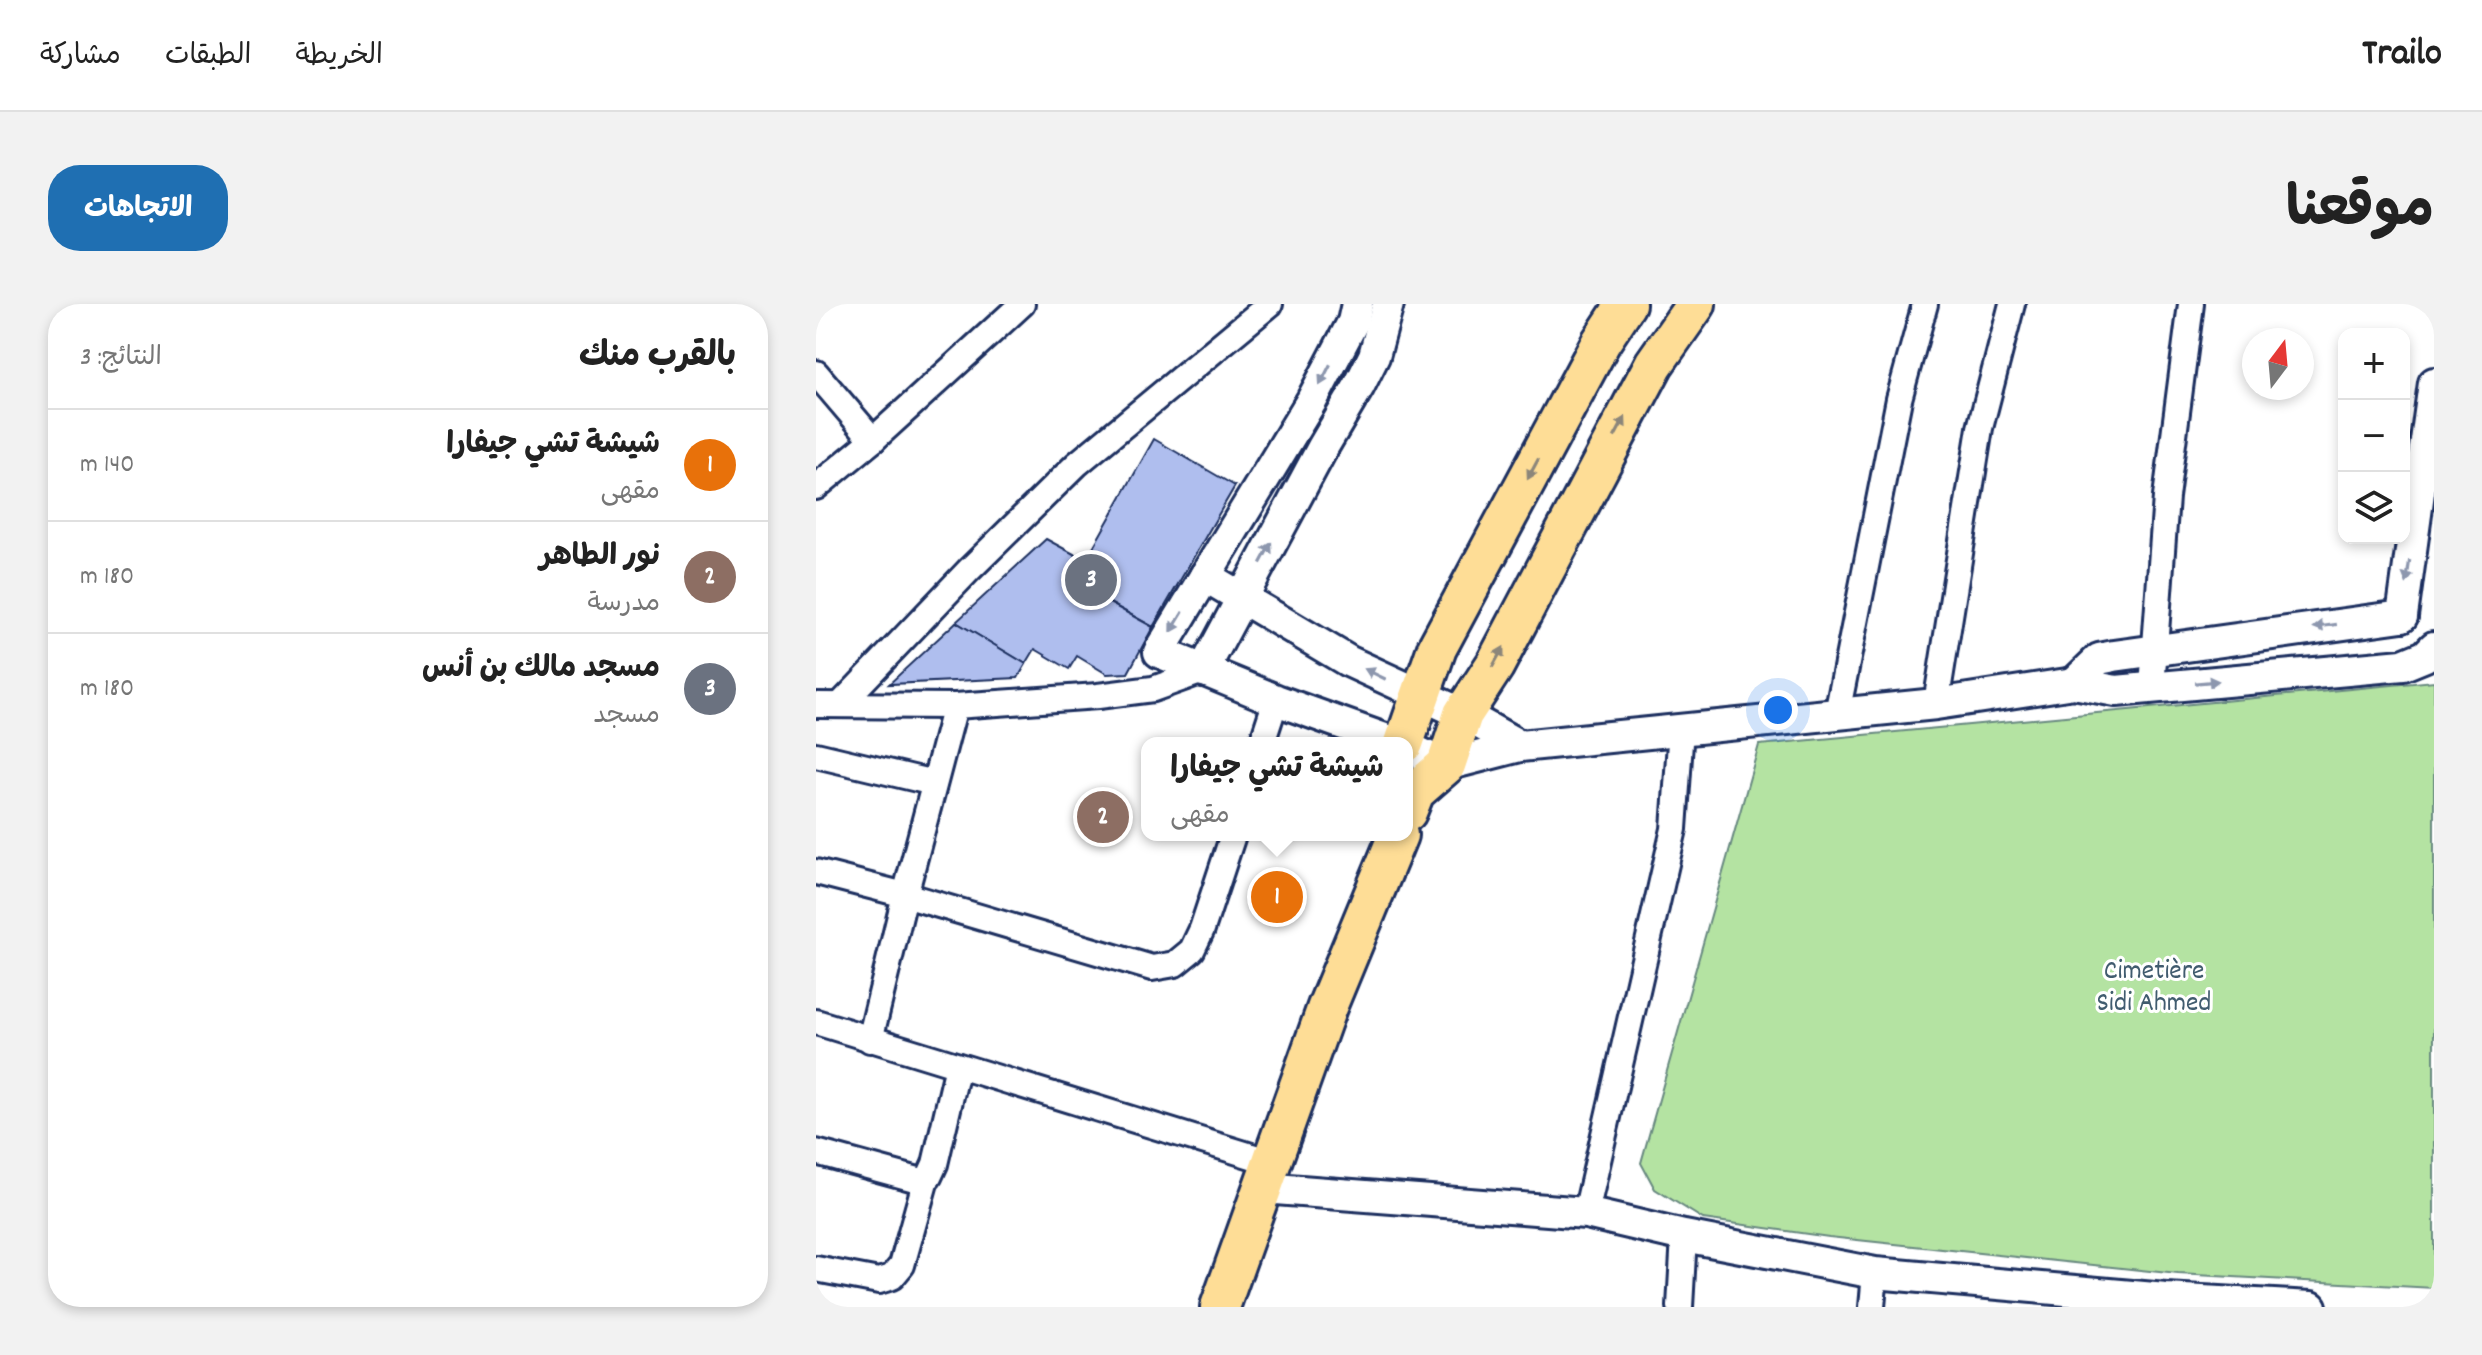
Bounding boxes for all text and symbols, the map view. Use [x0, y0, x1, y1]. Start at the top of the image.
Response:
text: Trailo [2362, 28, 2442, 83]
text: مشاركة [40, 38, 121, 78]
text: الطبقات [165, 38, 251, 78]
text: الخريطة [295, 38, 383, 78]
button: الاتجاهات [48, 165, 228, 251]
text: موقعنا [2286, 173, 2434, 253]
north arrow [2242, 328, 2314, 400]
map controls [2338, 328, 2410, 544]
button: + [2338, 328, 2410, 400]
text: بالقرب منك [579, 334, 736, 383]
text: النتائج: 3 [80, 340, 162, 377]
one-way arrow [1319, 363, 1332, 386]
button: − [2338, 400, 2410, 472]
one-way arrow [1613, 416, 1626, 439]
text: شيشة تشي جيفارا [446, 425, 660, 468]
text: 140 m [80, 447, 135, 484]
text: 1 [707, 447, 713, 484]
one-way arrow [1526, 458, 1539, 481]
button: layers [2338, 472, 2410, 544]
text: مقهى [601, 474, 660, 511]
text: نور الطاهر [540, 537, 660, 580]
one-way arrow [1260, 542, 1273, 565]
pin: 3 [1065, 550, 1117, 610]
text: 180 m [80, 559, 134, 596]
text: 2 [704, 559, 716, 596]
one-way arrow [2401, 559, 2414, 584]
text: مدرسة [588, 586, 660, 623]
one-way arrow [1171, 611, 1185, 633]
one-way arrow [2312, 620, 2337, 633]
one-way arrow [1492, 646, 1505, 669]
text: مسجد مالك بن أنس [422, 649, 660, 692]
one-way arrow [1364, 667, 1387, 681]
text: 180 m [80, 671, 134, 708]
text: 3 [704, 671, 716, 708]
one-way arrow [2195, 676, 2220, 689]
your location [1758, 690, 1798, 730]
text: مسجد [593, 698, 660, 735]
popup [1141, 737, 1413, 841]
text: شيشة تشي جيفارا [1170, 749, 1384, 792]
pin: 2 [1077, 787, 1129, 847]
text: مقهى [1170, 798, 1230, 835]
pin: 1 [1251, 867, 1303, 927]
park label: Cimetière Sidi Ahmed [2097, 953, 2211, 1025]

